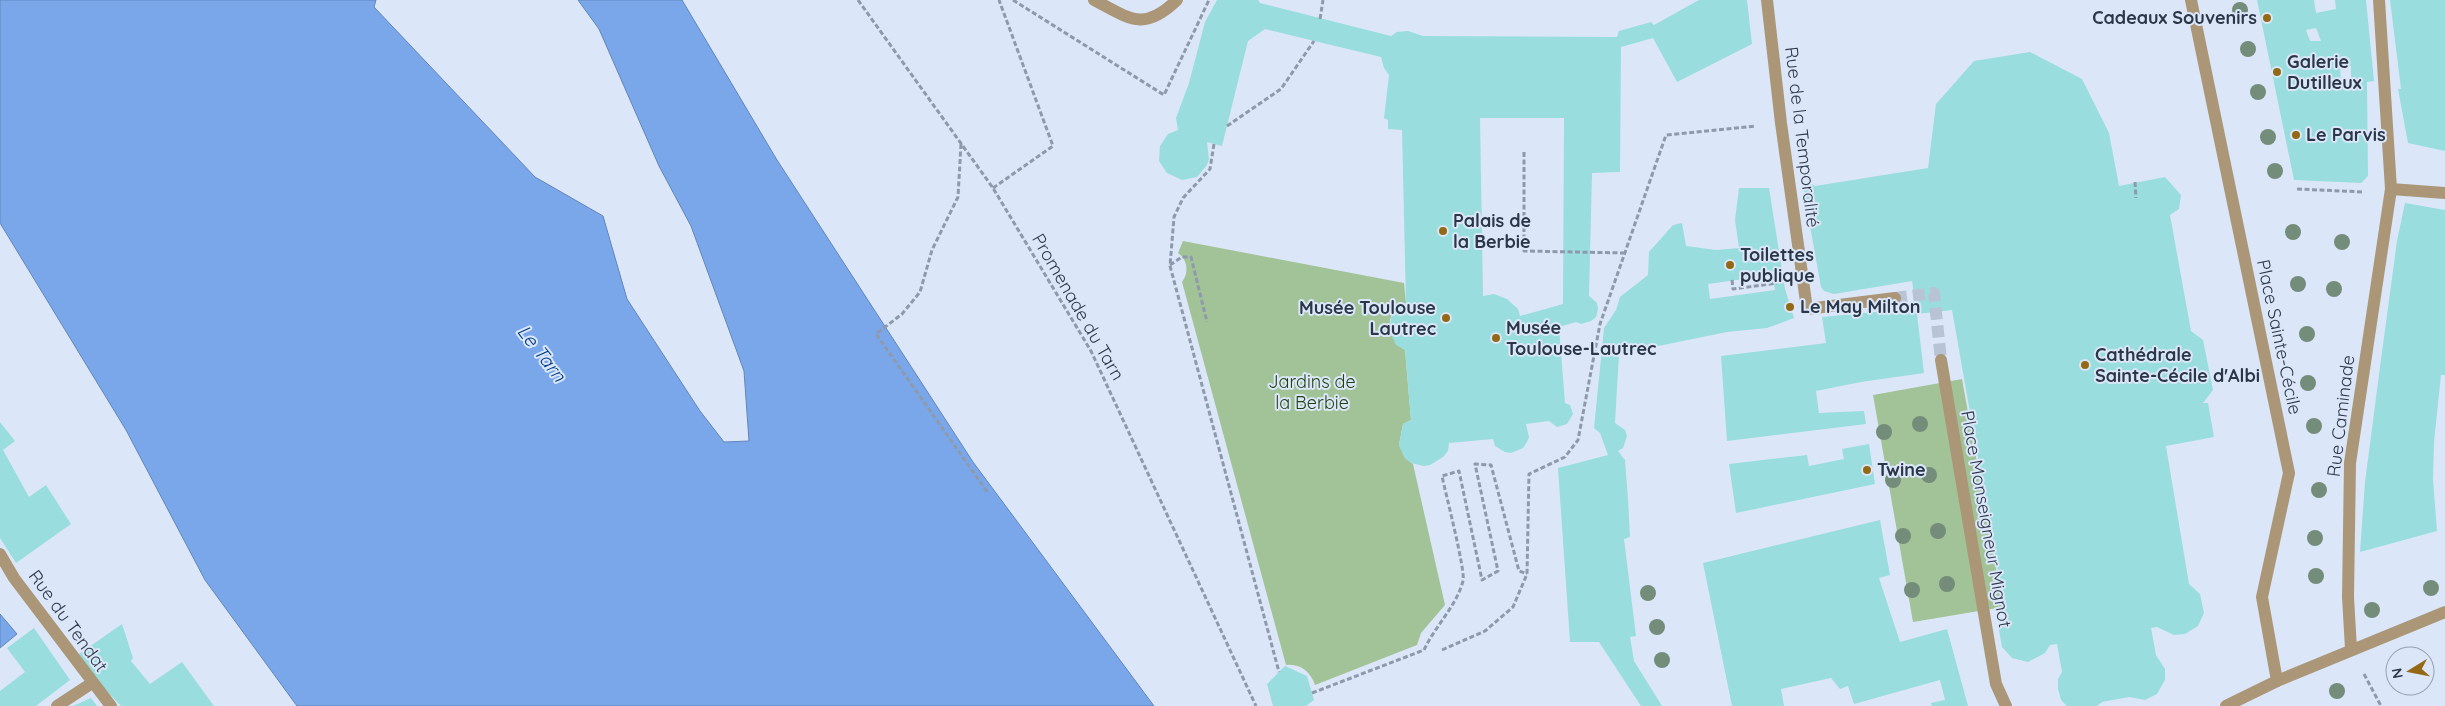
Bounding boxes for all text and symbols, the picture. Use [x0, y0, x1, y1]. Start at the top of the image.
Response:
place label: Cadeaux Souvenirs [2092, 6, 2257, 29]
marker: Cadeaux Souvenirs [2261, 12, 2273, 24]
street label: Rue de la Temporalité [1780, 45, 1825, 229]
place label: Galerie Dutilleux [2287, 50, 2362, 94]
marker: Galerie Dutilleux [2271, 66, 2283, 78]
place label: Le Parvis [2306, 123, 2386, 146]
marker: Le Parvis [2290, 129, 2302, 141]
place label: Palais de la Berbie [1453, 209, 1531, 253]
marker: Palais de la Berbie [1437, 225, 1449, 237]
street label: Promenade du Tarn [1027, 229, 1130, 384]
place label: Toilettes publique [1740, 243, 1815, 287]
street label: Place Sainte-Cécile [2252, 257, 2307, 417]
marker: Toilettes publique [1724, 259, 1736, 271]
place label: Le May Milton [1800, 295, 1920, 318]
place label: Musée Toulouse Lautrec [1299, 296, 1436, 340]
marker: Le May Milton [1784, 301, 1796, 313]
marker: Musée Toulouse Lautrec [1440, 312, 1452, 324]
place label: Musée Toulouse-Lautrec [1506, 316, 1656, 360]
water label: Le Tarn [512, 320, 572, 387]
marker: Musée Toulouse-Lautrec [1490, 332, 1502, 344]
place label: Cathédrale Sainte-Cécile d'Albi [2095, 343, 2260, 387]
street label: Rue Caminade [2322, 354, 2359, 478]
marker: Cathédrale Sainte-Cécile d'Albi [2079, 359, 2091, 371]
park label: Jardins de la Berbie [1268, 370, 1356, 414]
street label: Place Monseigneur Mignot [1956, 409, 2017, 629]
place label: Twine [1877, 458, 1926, 481]
marker: Twine [1861, 464, 1873, 476]
street label: Rue du Tendat [24, 565, 113, 676]
north arrow [2385, 646, 2435, 696]
text: N [2387, 667, 2407, 680]

